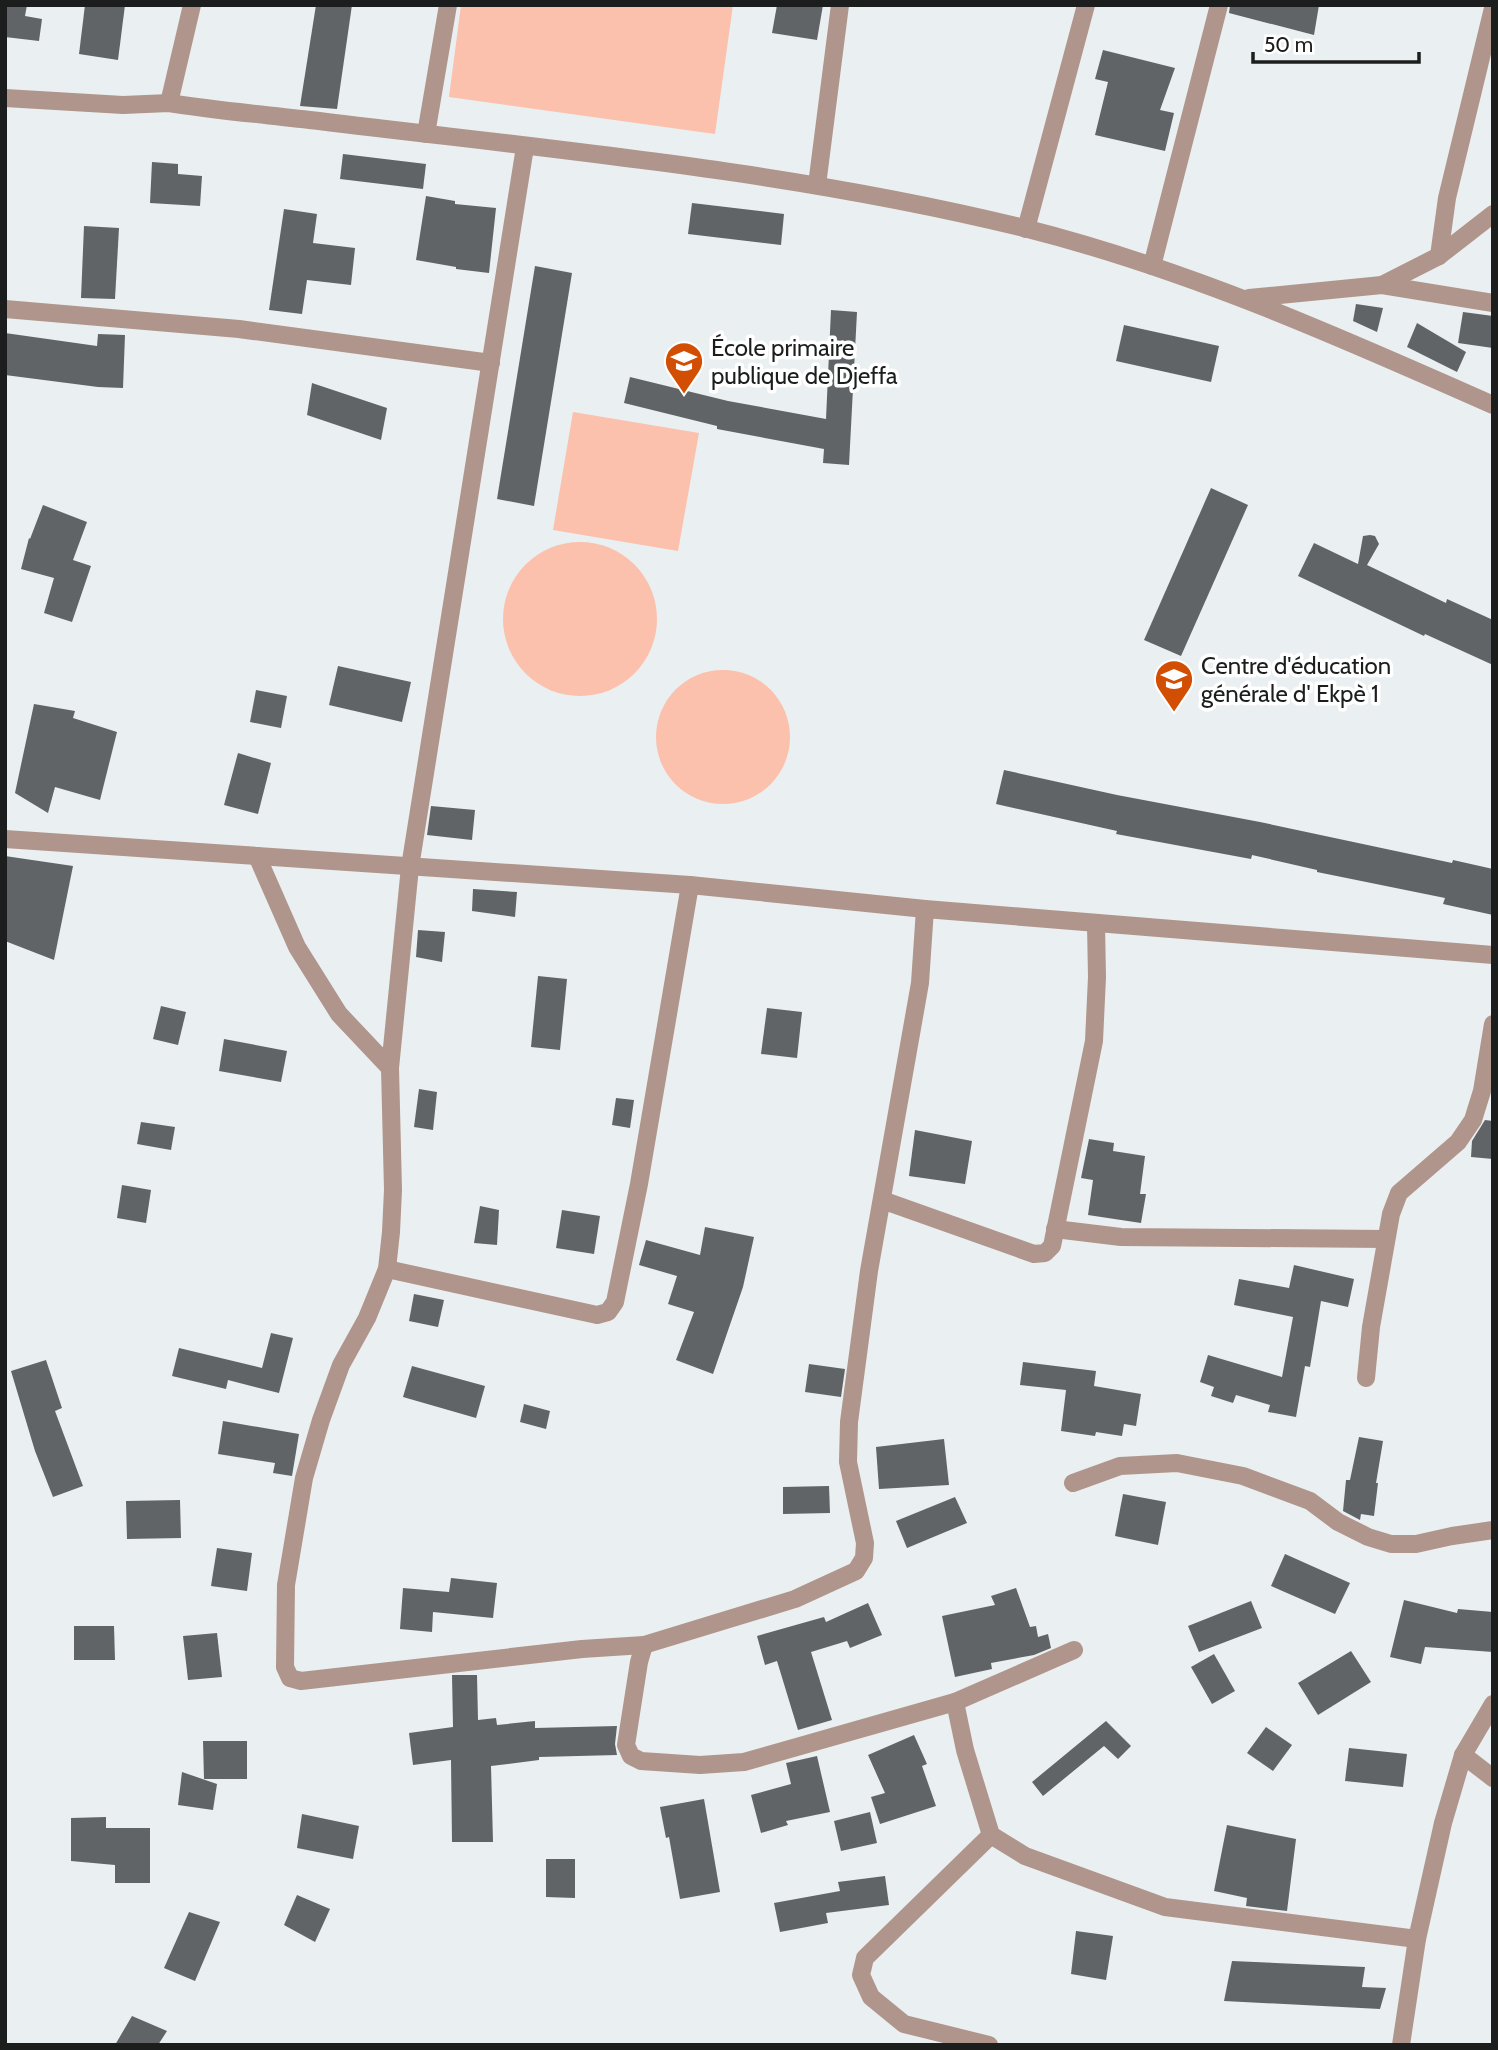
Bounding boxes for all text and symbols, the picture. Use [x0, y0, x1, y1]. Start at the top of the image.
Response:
scale bar [1253, 21, 1419, 65]
text: 50 m [1264, 32, 1313, 57]
place label: École primaire publique de Djeffa [711, 333, 898, 390]
school or university icon: École primaire publique de Djeffa [663, 340, 705, 395]
place label: Centre d'éducation générale d' Ekpè 1 [1201, 651, 1391, 708]
school or university icon: Centre d'éducation générale d' Ekpè 1 [1153, 658, 1195, 713]

